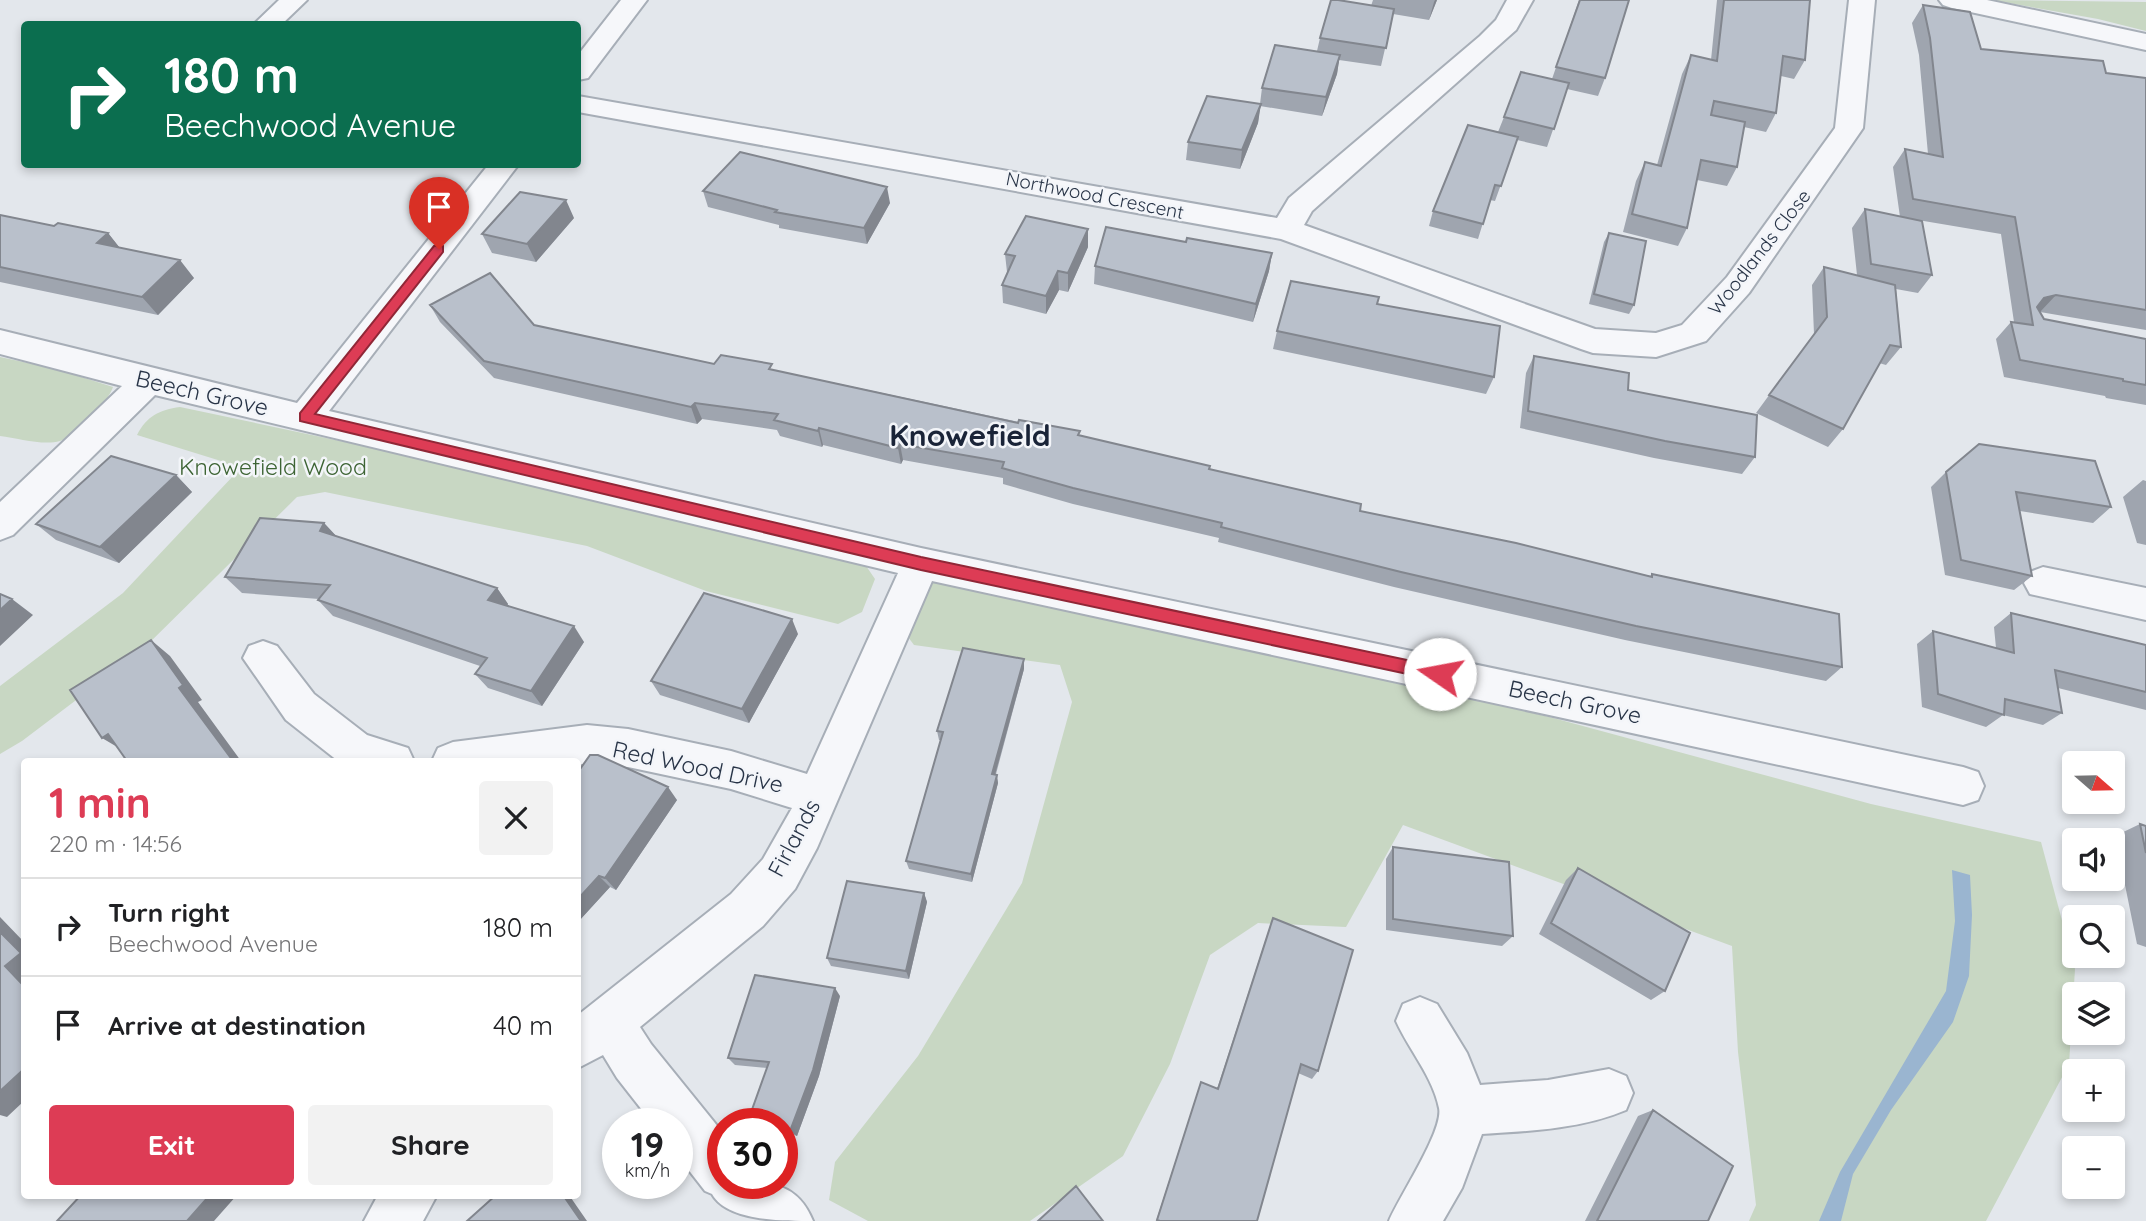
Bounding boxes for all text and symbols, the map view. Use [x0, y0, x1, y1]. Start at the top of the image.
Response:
text: 180 m [164, 44, 299, 105]
icon: right [49, 49, 140, 140]
text: Beechwood Avenue [164, 105, 456, 145]
street label: Northwood Crescent [1004, 166, 1186, 224]
pin [409, 177, 469, 249]
street label: Woodlands Close [1703, 184, 1815, 320]
icon: arrive [420, 188, 458, 226]
street label: Beech Grove [133, 363, 271, 422]
district label: Knowefield [889, 416, 1051, 454]
park label: Knowefield Wood [179, 452, 367, 481]
position arrow [1403, 637, 1477, 711]
street label: Beech Grove [1506, 673, 1644, 730]
street label: Red Wood Drive [610, 734, 786, 799]
north arrow [2062, 751, 2124, 814]
map controls [2062, 751, 2125, 1199]
text: 1 min [49, 776, 151, 829]
button: close [479, 781, 553, 855]
street label: Firlands [761, 794, 826, 882]
button: sound [2062, 828, 2125, 891]
text: 220 m · 14:56 [49, 829, 182, 858]
text: Turn right [108, 896, 230, 929]
button: search [2062, 905, 2125, 968]
icon: right [49, 908, 87, 946]
text: 180 m [483, 911, 553, 944]
text: Beechwood Avenue [108, 929, 318, 958]
button: layers [2062, 982, 2125, 1045]
icon: arrive [49, 1006, 87, 1044]
text: Arrive at destination [108, 1009, 366, 1042]
text: 40 m [493, 1009, 553, 1042]
button: + [2062, 1059, 2125, 1122]
button: Exit [49, 1105, 294, 1185]
button: Share [308, 1105, 553, 1185]
speed limit sign: 30 [707, 1108, 798, 1199]
text: 19 [631, 1122, 664, 1166]
button: − [2062, 1136, 2125, 1199]
text: km/h [625, 1159, 670, 1182]

